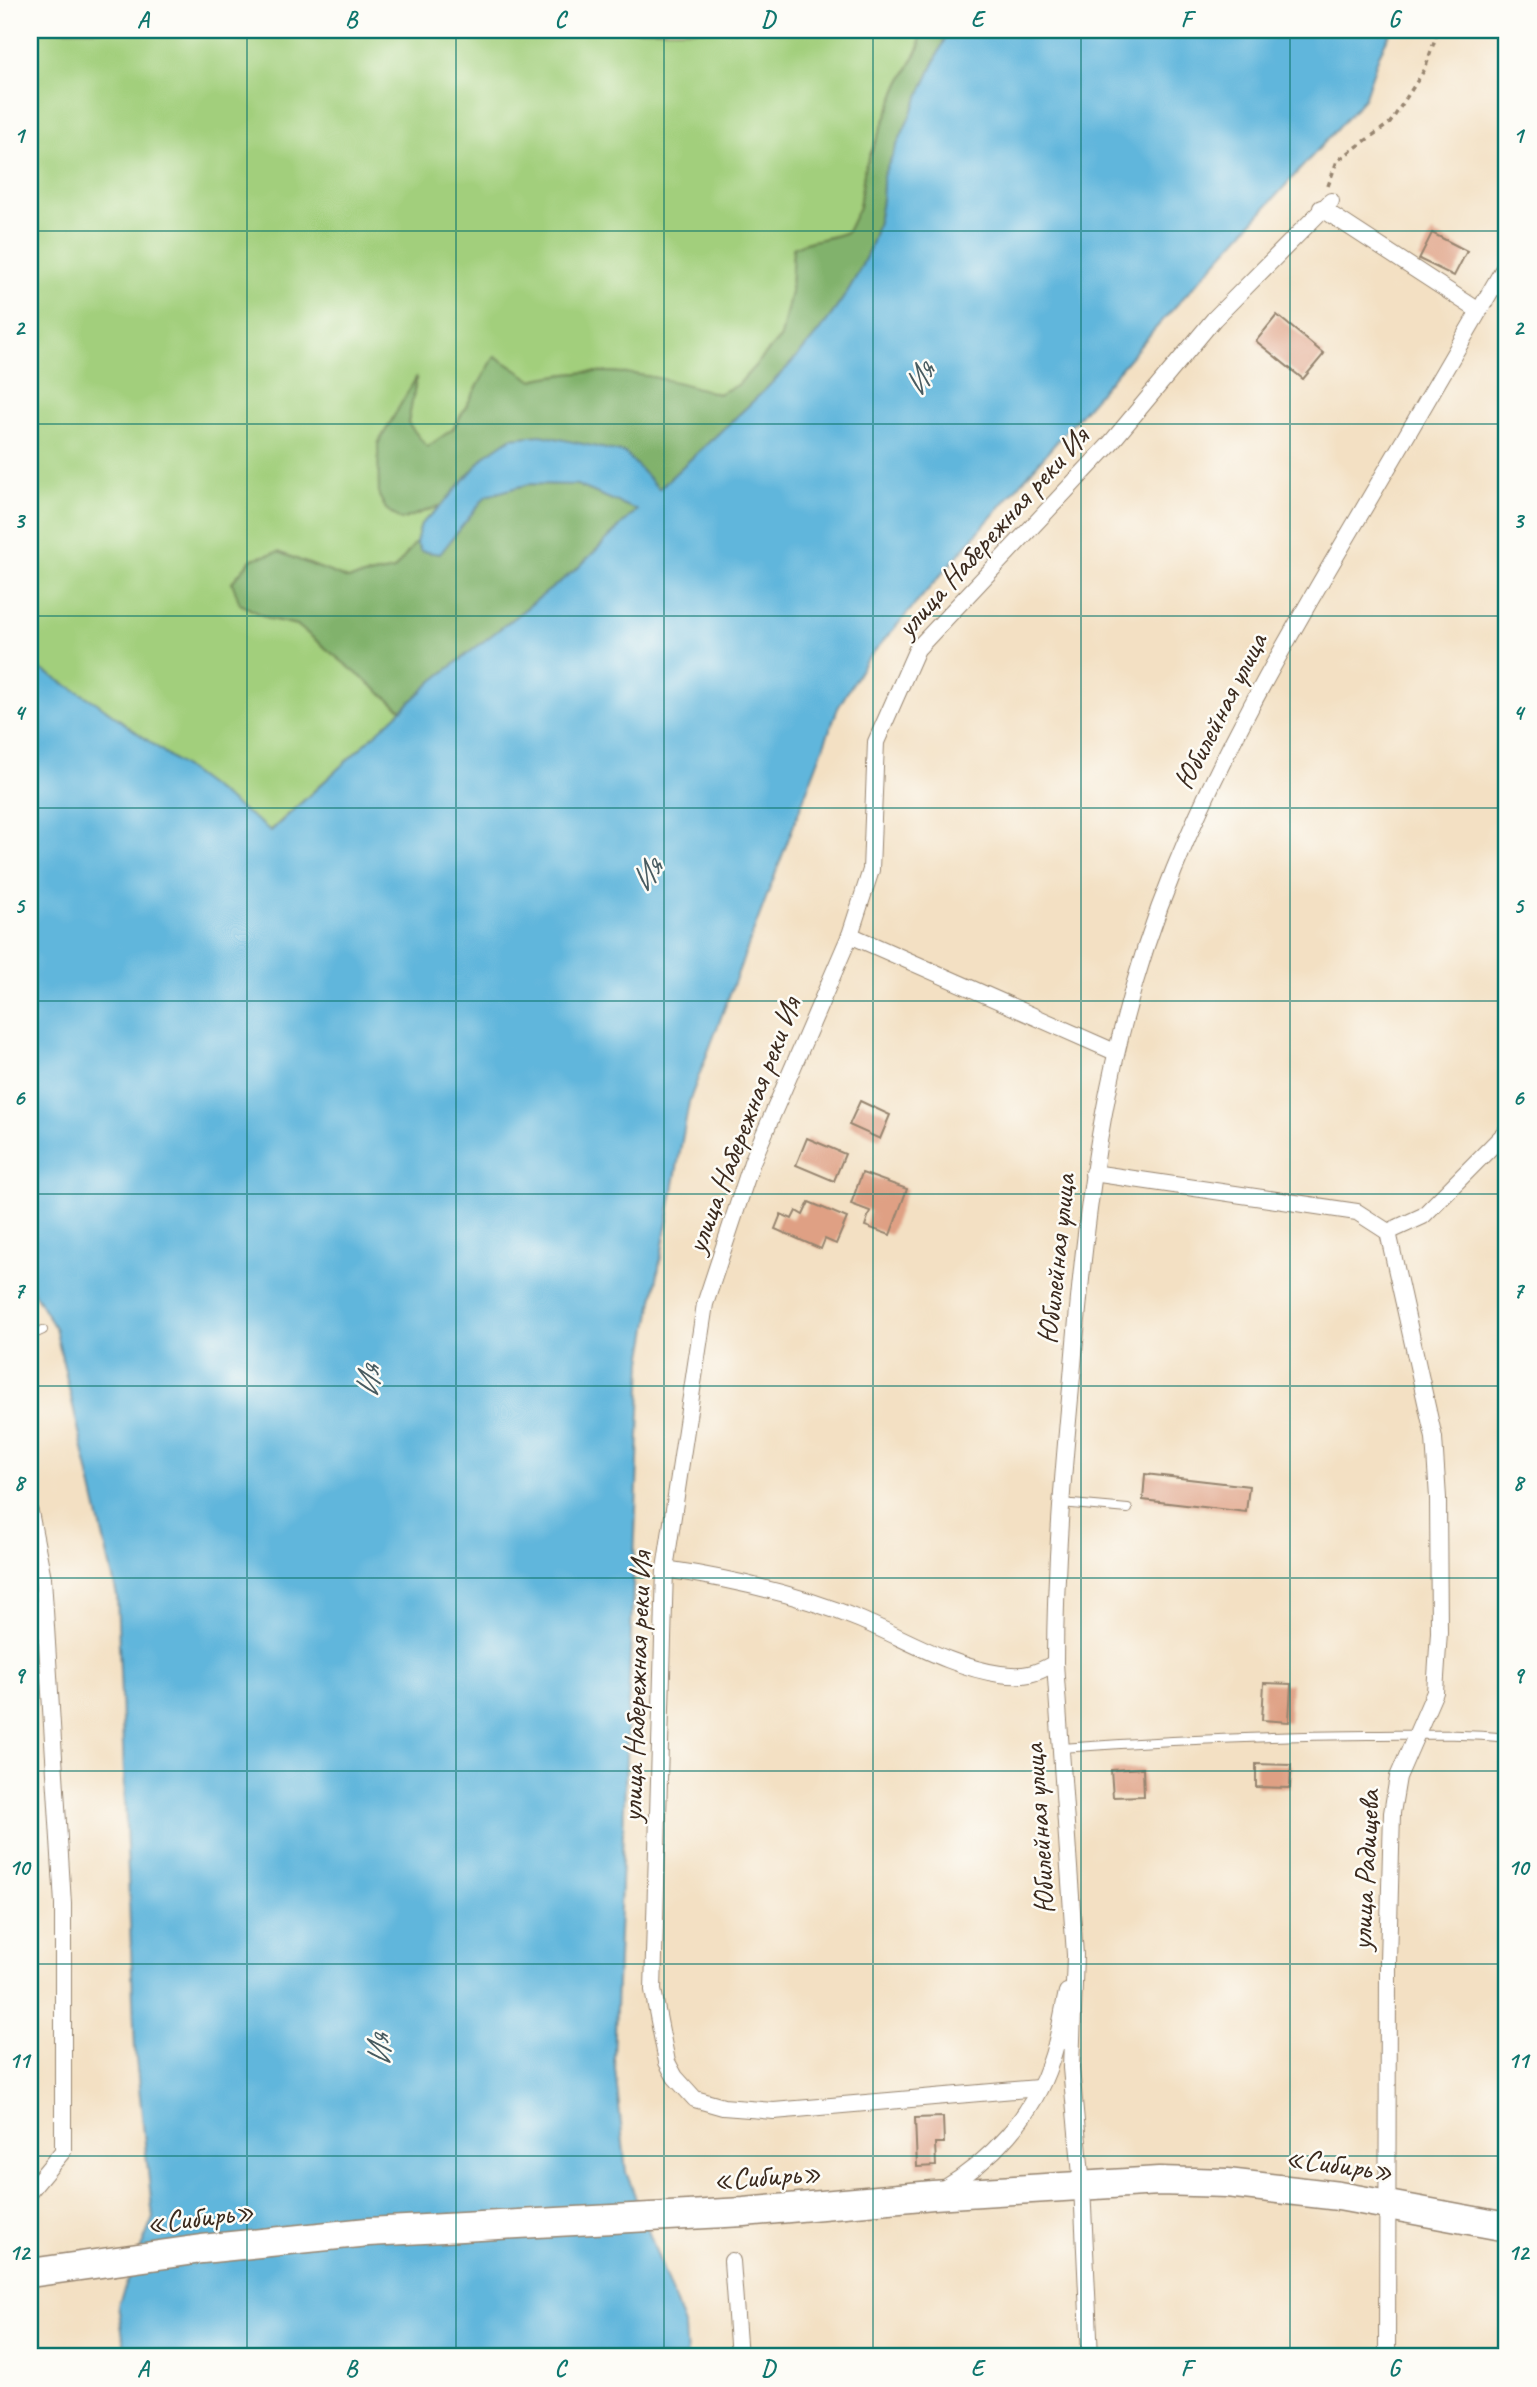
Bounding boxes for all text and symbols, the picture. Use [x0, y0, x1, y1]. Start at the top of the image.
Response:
text: A [137, 5, 151, 34]
text: B [345, 5, 359, 34]
text: C [555, 5, 569, 34]
text: D [761, 5, 777, 34]
text: E [971, 5, 987, 34]
text: F [1181, 5, 1197, 34]
text: G [1388, 5, 1403, 34]
text: 1 [14, 121, 27, 150]
text: 1 [1513, 121, 1526, 150]
text: 2 [14, 313, 27, 342]
text: 2 [1513, 313, 1526, 342]
water label: Ия [894, 353, 946, 402]
street label: улица Набережная реки Ия [886, 417, 1098, 647]
text: 3 [14, 506, 27, 535]
text: 3 [1513, 506, 1526, 535]
street label: Юбилейная улица [1164, 625, 1276, 796]
text: 4 [14, 698, 27, 727]
text: 4 [1513, 698, 1526, 727]
water label: Ия [620, 848, 674, 900]
text: 5 [14, 891, 26, 920]
text: 5 [1513, 891, 1525, 920]
street label: улица Набережная реки Ия [676, 989, 810, 1260]
text: 6 [14, 1083, 27, 1112]
text: 6 [1513, 1083, 1526, 1112]
street label: Юбилейная улица [1028, 1170, 1084, 1346]
text: 7 [14, 1276, 27, 1305]
text: 7 [1513, 1276, 1526, 1305]
water label: Ия [347, 1362, 389, 1399]
text: 8 [14, 1468, 27, 1497]
text: 8 [1513, 1468, 1526, 1497]
street label: улица Набережная реки Ия [612, 1548, 660, 1825]
text: 9 [14, 1661, 27, 1690]
text: 9 [1513, 1661, 1526, 1690]
street label: Юбилейная улица [1014, 1741, 1064, 1915]
street label: улица Радищева [1342, 1787, 1388, 1953]
text: 10 [9, 1853, 32, 1882]
text: 10 [1508, 1853, 1531, 1882]
water label: Ия [357, 2030, 401, 2069]
text: 11 [9, 2046, 32, 2075]
text: 11 [1508, 2046, 1531, 2075]
street label: «Сибирь» [1283, 2138, 1395, 2190]
street label: «Сибирь» [712, 2153, 822, 2199]
street label: «Сибирь» [144, 2192, 256, 2242]
text: 12 [9, 2238, 32, 2267]
text: 12 [1508, 2238, 1531, 2267]
text: A [137, 2354, 151, 2383]
text: B [345, 2354, 359, 2383]
text: C [555, 2354, 569, 2383]
text: D [761, 2354, 777, 2383]
text: E [971, 2354, 987, 2383]
text: F [1181, 2354, 1197, 2383]
text: G [1388, 2354, 1403, 2383]

